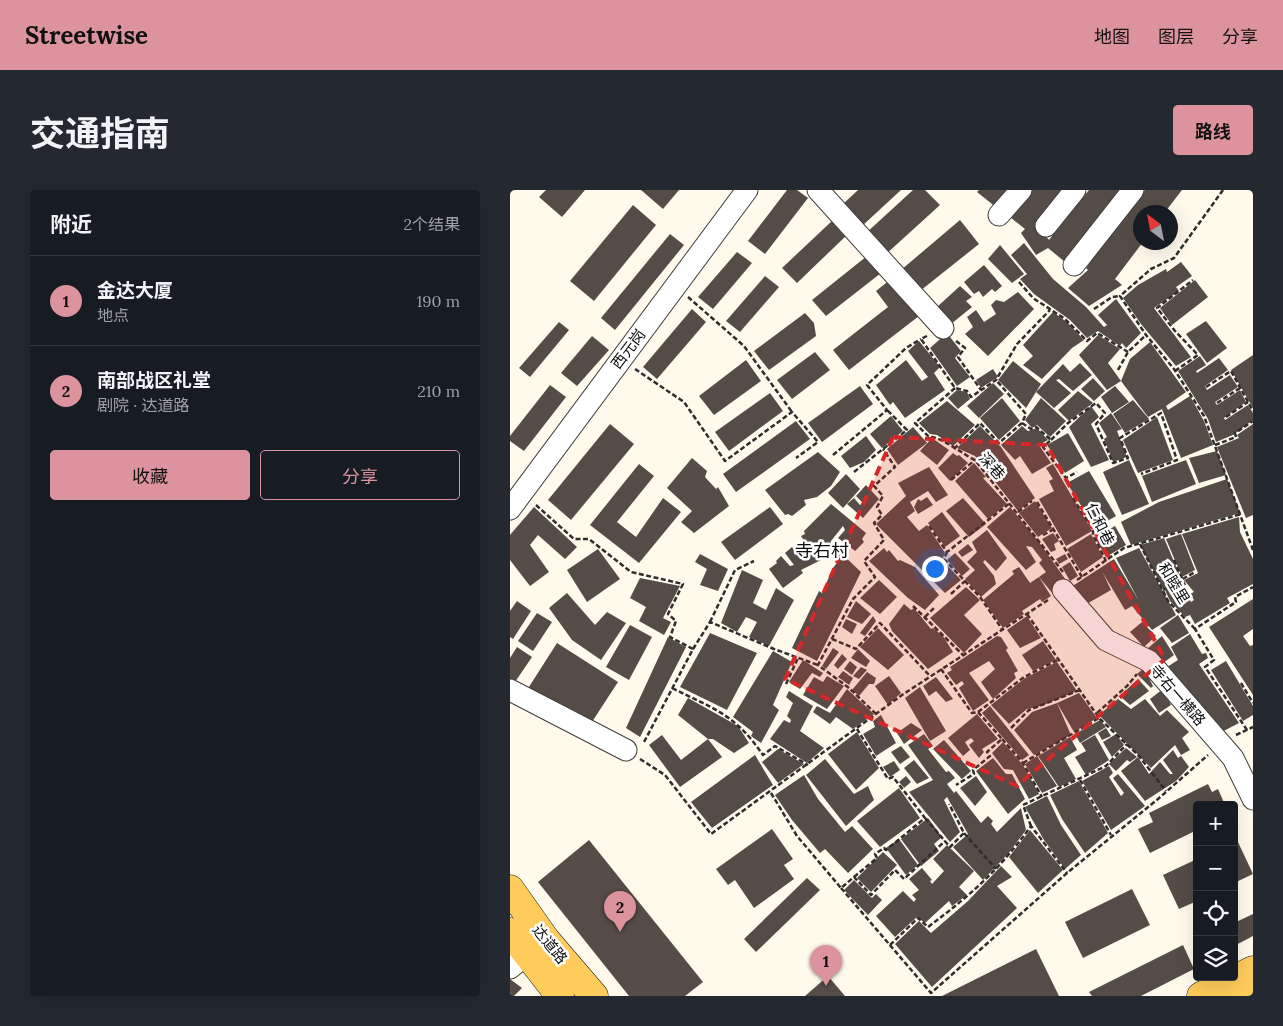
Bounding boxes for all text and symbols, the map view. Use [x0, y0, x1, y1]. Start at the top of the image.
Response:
text: Streetwise [25, 20, 148, 51]
text: 地图 [1094, 25, 1130, 48]
text: 图层 [1158, 25, 1194, 48]
text: 分享 [1222, 25, 1258, 48]
button: 路线 [1173, 105, 1253, 155]
text: 交通指南 [30, 111, 170, 156]
north arrow [1133, 205, 1178, 250]
text: 附近 [50, 211, 92, 238]
text: 2个结果 [403, 214, 460, 234]
text: 金达大厦 [97, 278, 173, 302]
text: 1 [63, 291, 69, 311]
text: 190 m [416, 291, 460, 311]
text: 地点 [97, 305, 129, 325]
street label: 西元岗 [607, 325, 649, 373]
text: 南部战区礼堂 [97, 368, 211, 392]
text: 2 [62, 381, 70, 401]
text: 210 m [417, 381, 460, 401]
text: 剧院 · 达道路 [97, 395, 189, 415]
street label: 深巷 [975, 448, 1009, 484]
button: 收藏 [50, 450, 250, 500]
button: 分享 [260, 450, 460, 500]
street label: 仁和巷 [1081, 500, 1119, 548]
district label: 寺右村 [795, 539, 849, 562]
your location [922, 556, 948, 582]
street label: 和睦里 [1154, 559, 1194, 607]
street label: 寺右一横路 [1146, 660, 1210, 730]
map controls [1193, 801, 1238, 981]
button: + [1193, 801, 1238, 846]
button: − [1193, 846, 1238, 891]
pin: 2 [604, 891, 636, 932]
button: locate [1193, 891, 1238, 936]
street label: 达道路 [528, 921, 572, 967]
button: layers [1193, 936, 1238, 981]
pin: 1 [810, 945, 842, 986]

